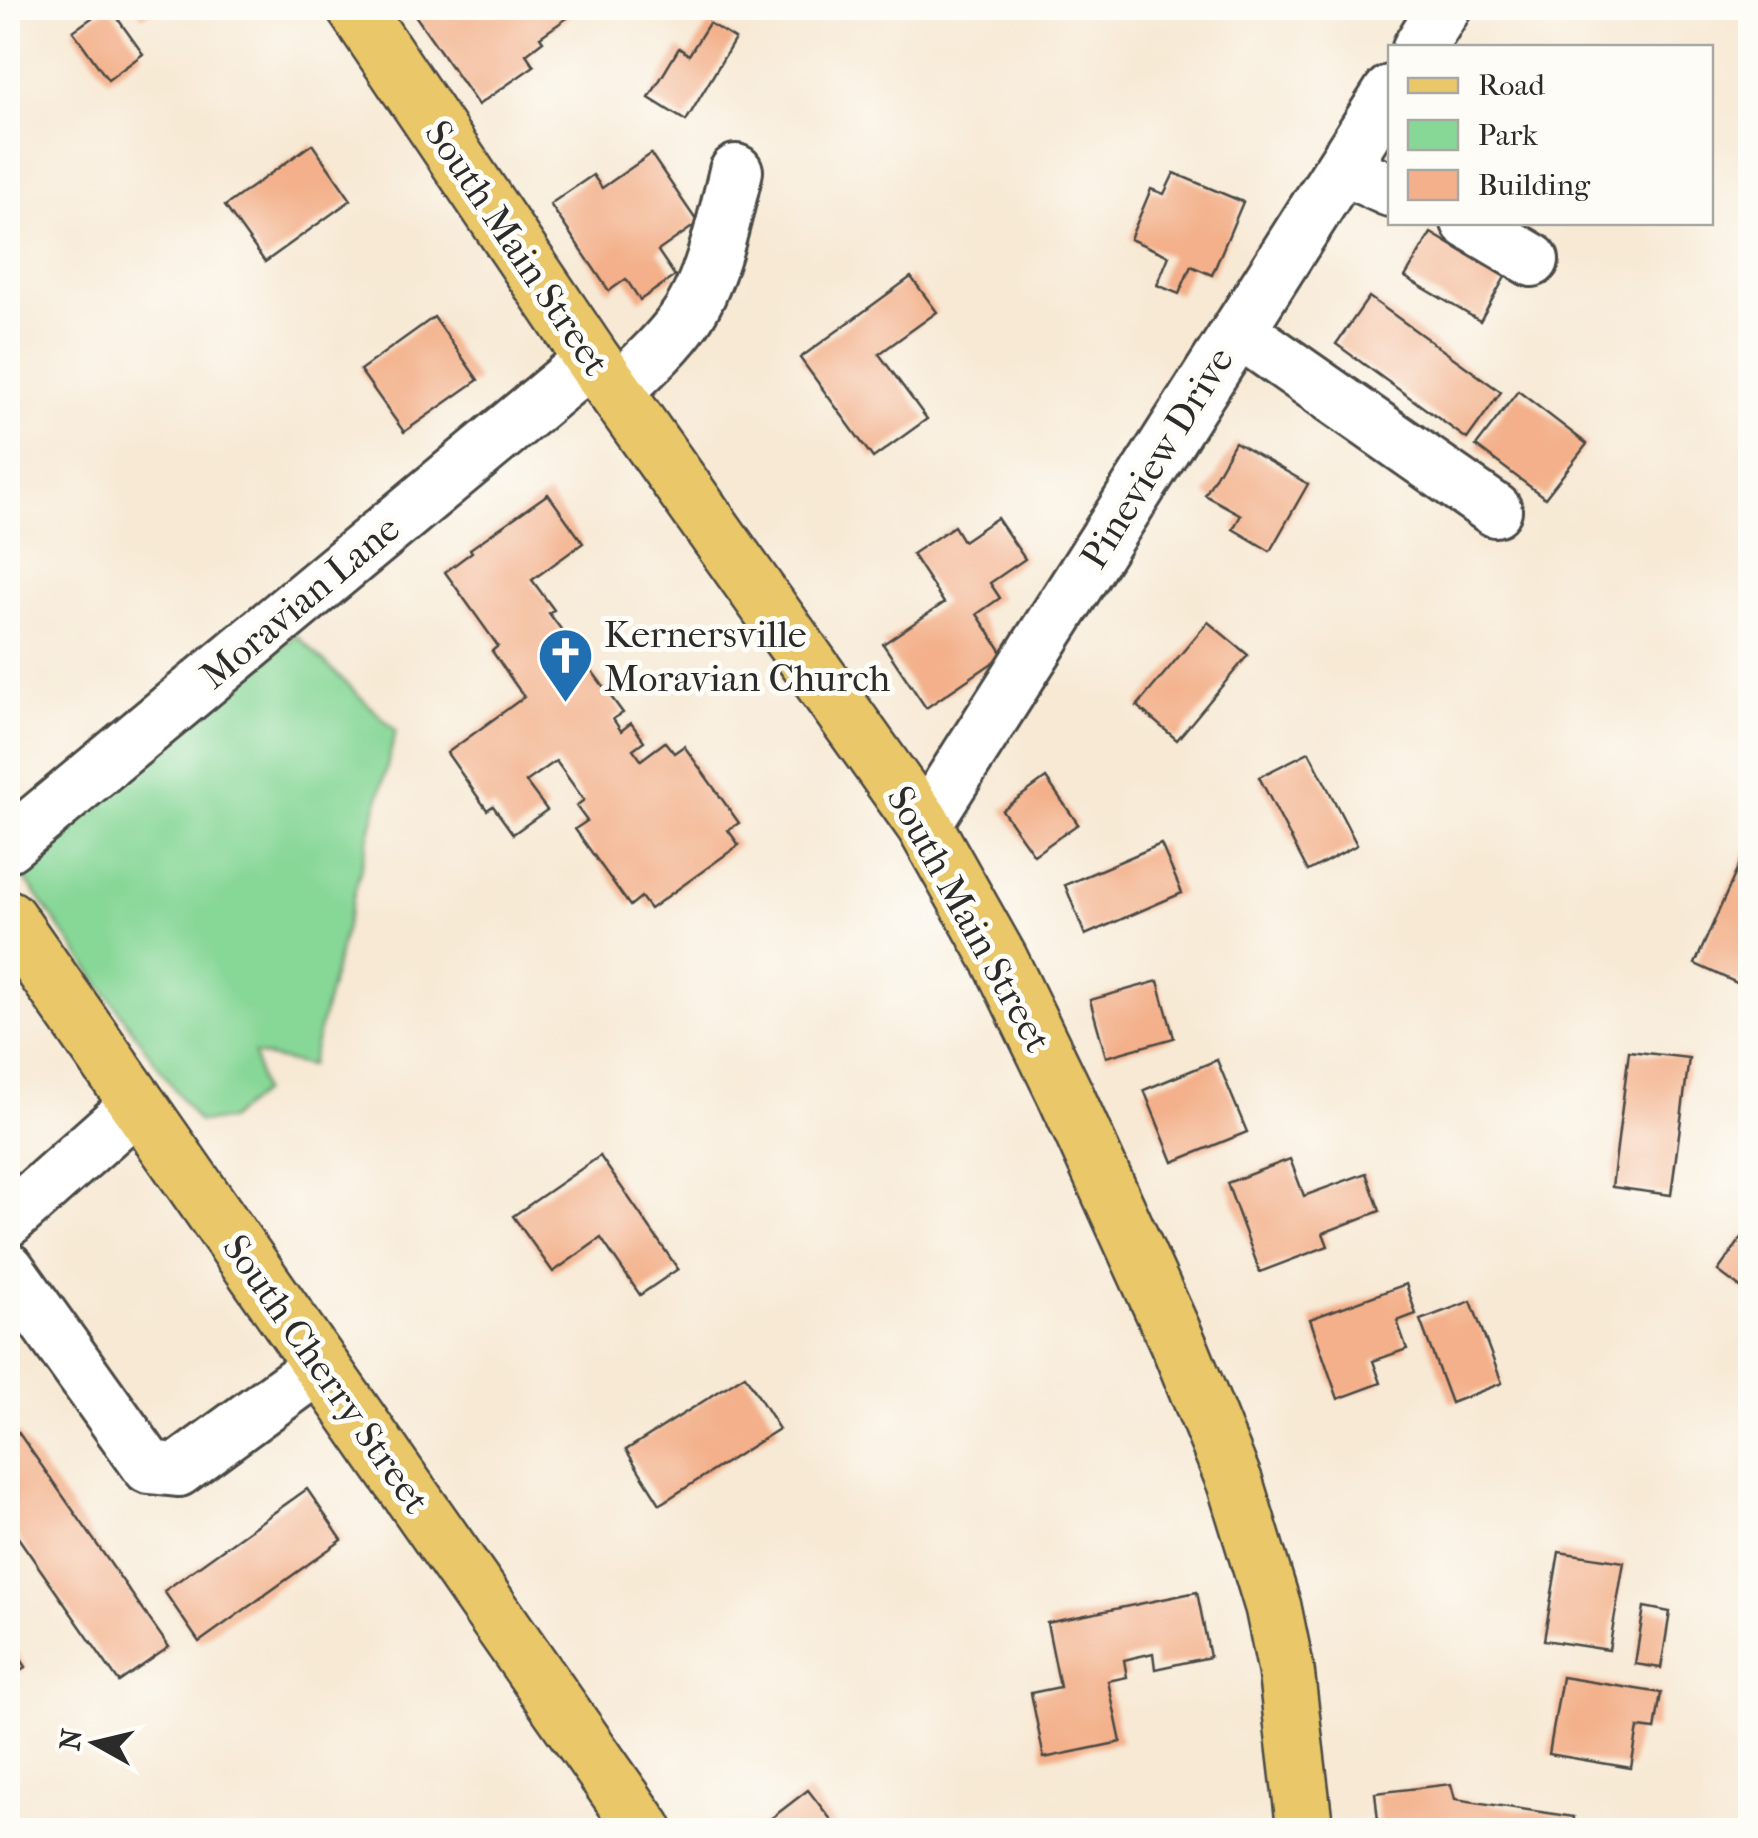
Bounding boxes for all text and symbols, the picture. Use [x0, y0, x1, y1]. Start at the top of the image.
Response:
legend [1388, 45, 1713, 225]
text: Road [1478, 68, 1545, 103]
street label: South Main Street [415, 112, 619, 384]
text: Park [1478, 118, 1538, 153]
text: Building [1478, 168, 1591, 203]
street label: Pineview Drive [1071, 339, 1243, 577]
street label: Moravian Lane [191, 506, 409, 698]
place label: Kernersville Moravian Church [604, 612, 890, 701]
church icon: Kernersville Moravian Church [535, 626, 595, 705]
street label: South Main Street [877, 778, 1061, 1060]
street label: South Cherry Street [213, 1226, 439, 1522]
north arrow [45, 1693, 145, 1793]
text: N [53, 1726, 89, 1752]

